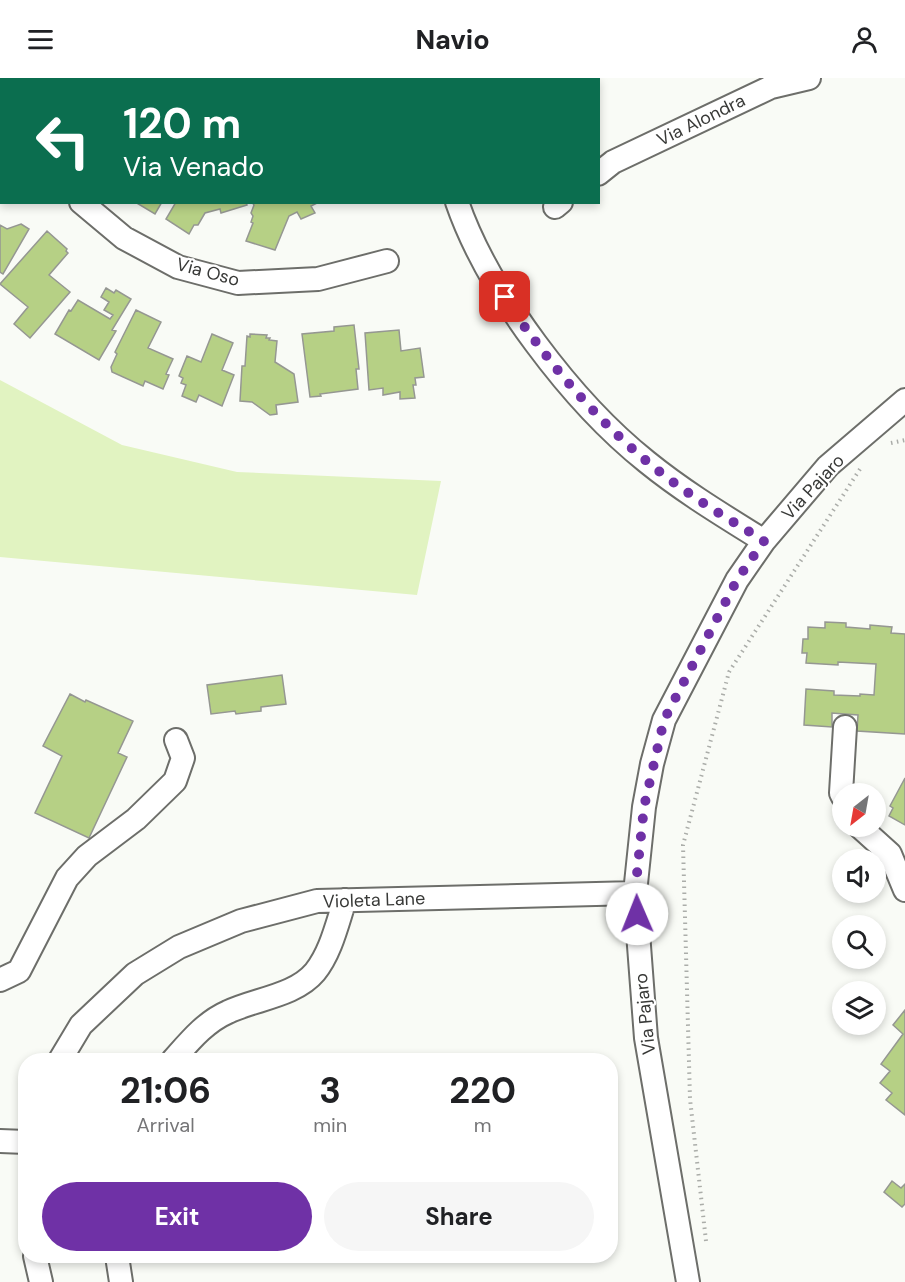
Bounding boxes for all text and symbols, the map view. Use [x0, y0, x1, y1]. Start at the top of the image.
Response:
text: Navio [415, 22, 490, 57]
icon: menu [24, 23, 57, 56]
icon: person [848, 23, 881, 56]
street label: Via Alondra [653, 88, 749, 152]
text: 120 m [123, 96, 241, 151]
icon: left [24, 102, 102, 180]
text: Via Venado [123, 149, 264, 184]
street label: Via Oso [174, 252, 242, 292]
pin [479, 271, 530, 322]
icon: arrive [488, 280, 521, 313]
street label: Via Pajaro [776, 449, 850, 525]
north arrow [832, 783, 886, 837]
map controls [832, 783, 886, 1035]
button: sound [832, 849, 886, 903]
position arrow [605, 882, 669, 946]
street label: Violeta Lane [322, 886, 426, 914]
button: search [832, 915, 886, 969]
street label: Via Pajaro [629, 972, 661, 1056]
button: layers [832, 981, 886, 1035]
text: 21:06 [120, 1067, 211, 1114]
text: 3 [319, 1067, 341, 1114]
text: 220 [449, 1067, 516, 1114]
text: Arrival [136, 1112, 195, 1138]
text: min [313, 1112, 347, 1138]
text: m [474, 1112, 492, 1138]
button: Exit [42, 1182, 312, 1251]
button: Share [324, 1182, 594, 1251]

